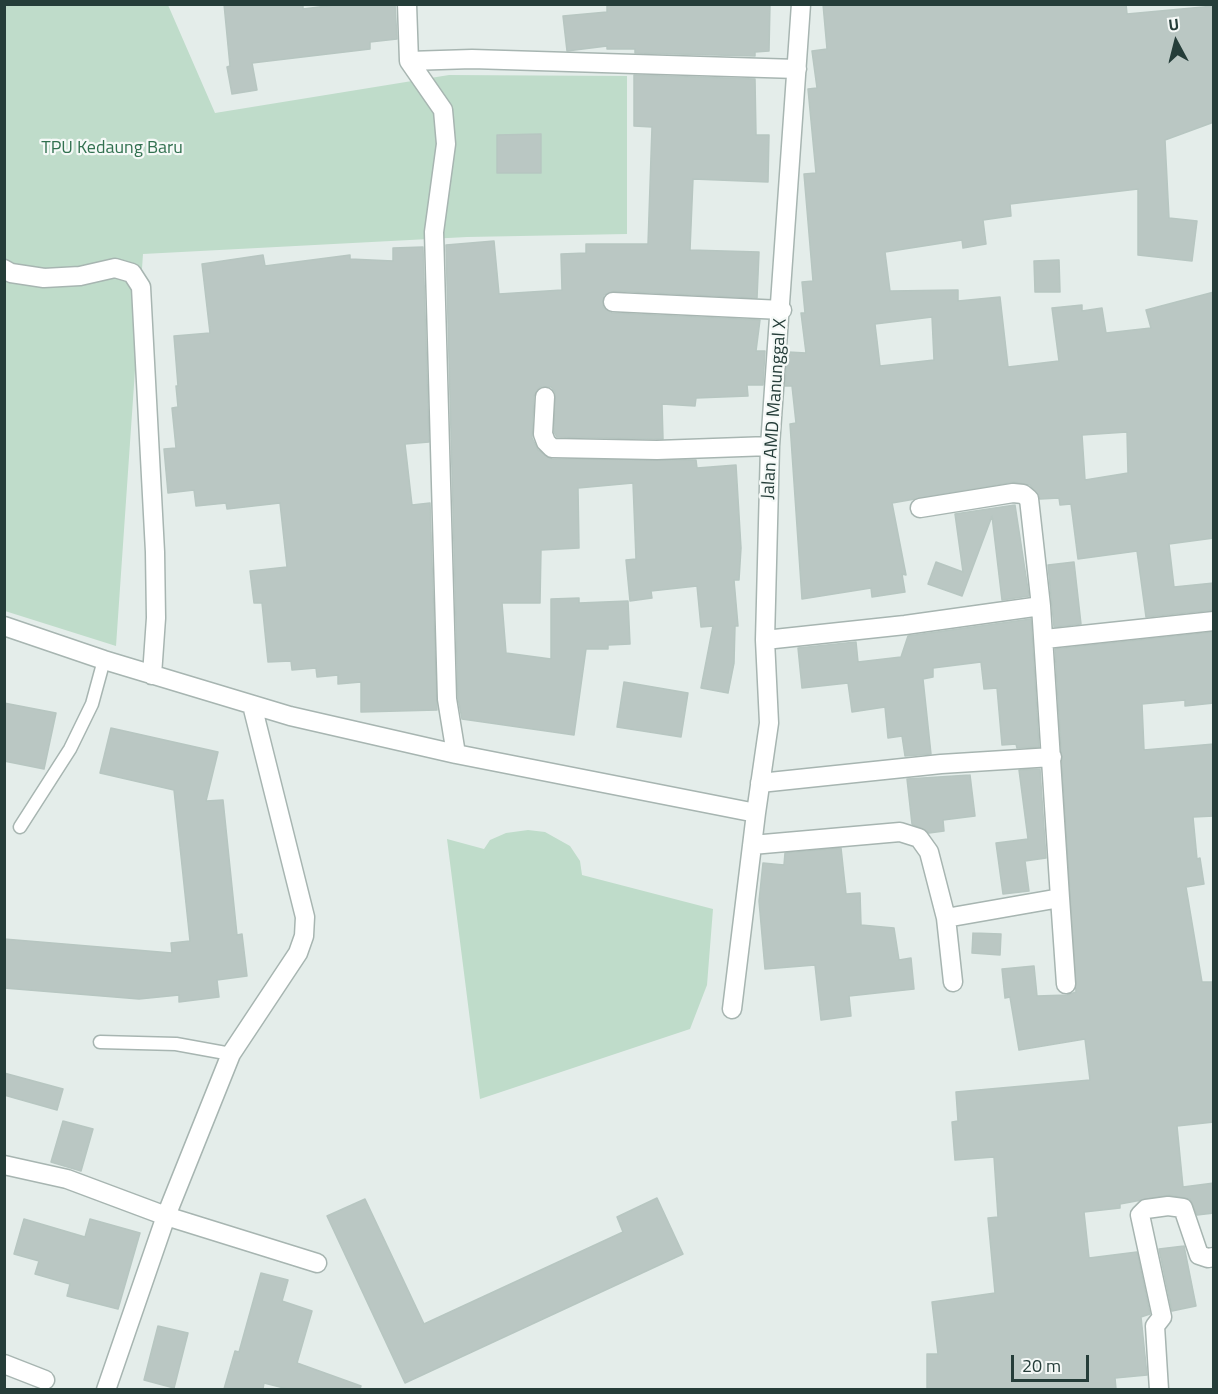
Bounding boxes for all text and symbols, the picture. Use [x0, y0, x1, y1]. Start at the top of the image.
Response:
north arrow [1146, 12, 1206, 72]
text: U [1167, 12, 1180, 37]
park label: TPU Kedaung Baru [41, 138, 183, 160]
street label: Jalan AMD Manunggal X [758, 318, 792, 500]
scale bar [1014, 1343, 1092, 1381]
text: 20 m [1022, 1352, 1061, 1379]

